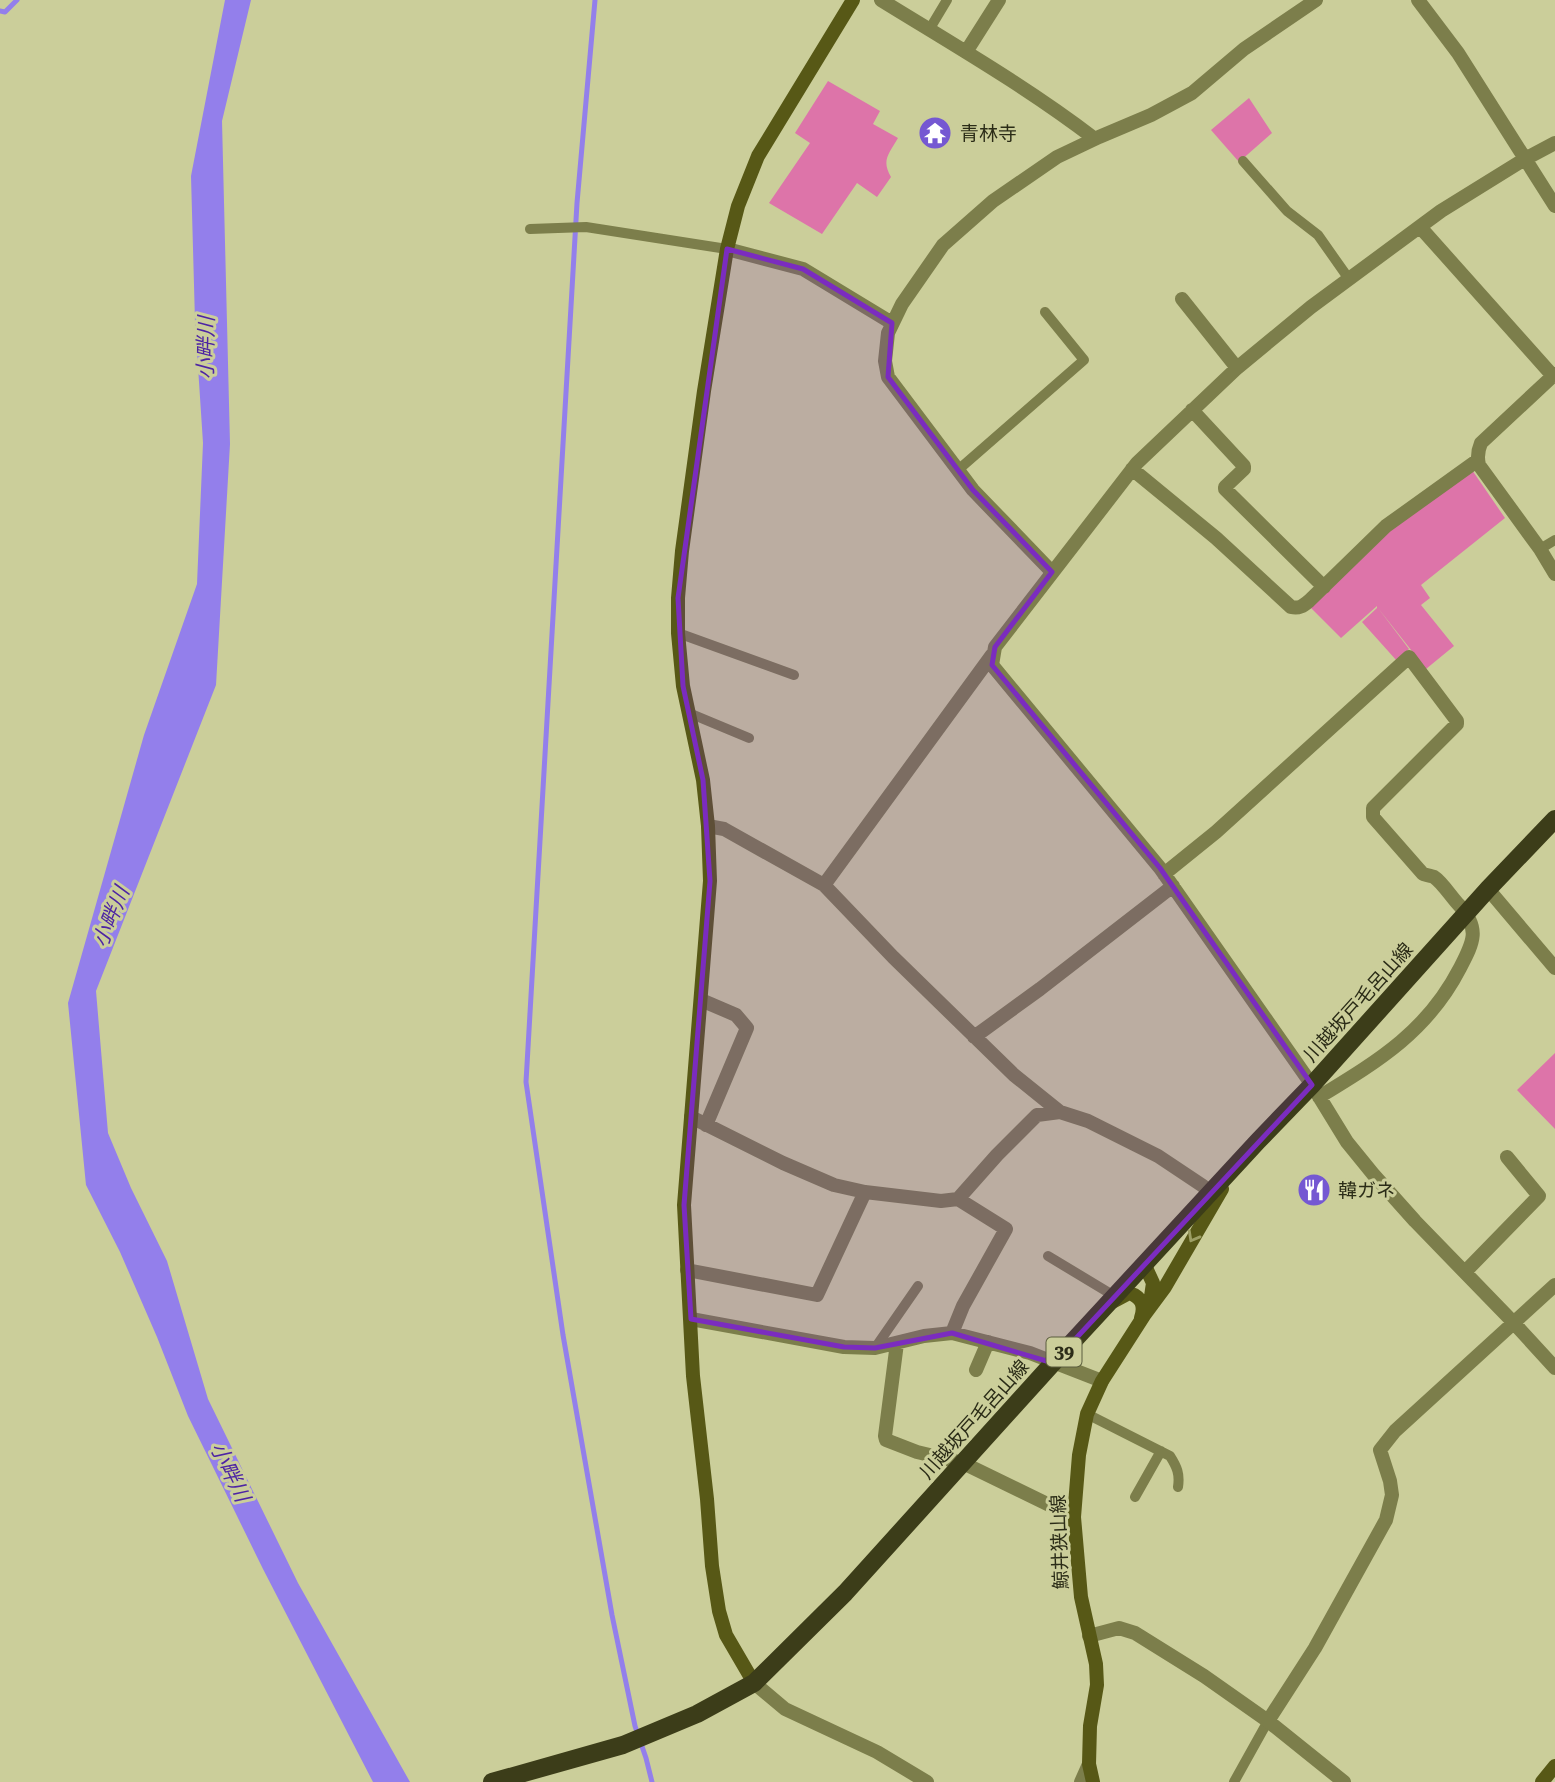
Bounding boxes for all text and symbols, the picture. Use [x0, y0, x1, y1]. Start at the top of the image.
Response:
temple icon: 青林寺 [916, 114, 954, 152]
place label: 青林寺 [960, 122, 1017, 145]
water label: 小畔川 [193, 314, 219, 380]
water label: 小畔川 [88, 881, 135, 951]
street label: 川越坂戸毛呂山線 [1299, 938, 1418, 1067]
restaurant icon: 韓ガネ [1295, 1171, 1333, 1209]
place label: 韓ガネ [1338, 1179, 1395, 1202]
one-way arrow [1188, 1230, 1201, 1243]
road number: 39 [1046, 1338, 1082, 1366]
street label: 川越坂戸毛呂山線 [915, 1355, 1034, 1484]
water label: 小畔川 [205, 1438, 255, 1507]
street label: 鯨井狭山線 [1046, 1494, 1073, 1590]

